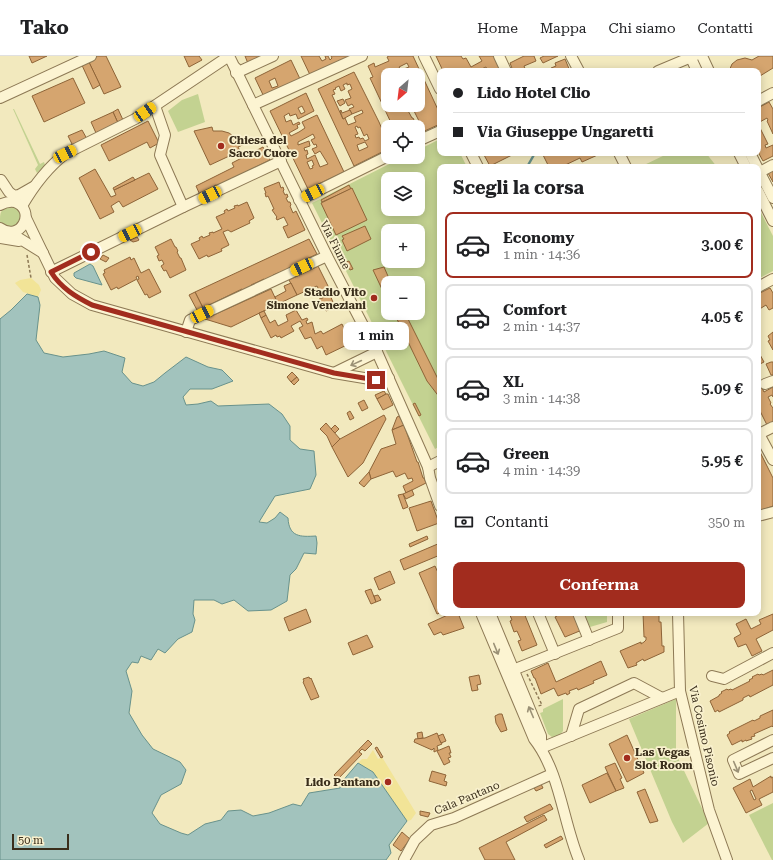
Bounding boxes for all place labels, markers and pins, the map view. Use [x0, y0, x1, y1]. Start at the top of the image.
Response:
place label: Chiesa del Sacro Cuore [229, 134, 298, 160]
marker: Chiesa del Sacro Cuore [216, 141, 226, 151]
place label: Stadio Vito Simone Veneziani [267, 286, 366, 312]
marker: Stadio Vito Simone Veneziani [369, 293, 379, 303]
place label: Las Vegas Slot Room [635, 746, 693, 772]
marker: Las Vegas Slot Room [622, 753, 632, 763]
place label: Lido Pantano [305, 776, 380, 789]
marker: Lido Pantano [383, 777, 393, 787]

